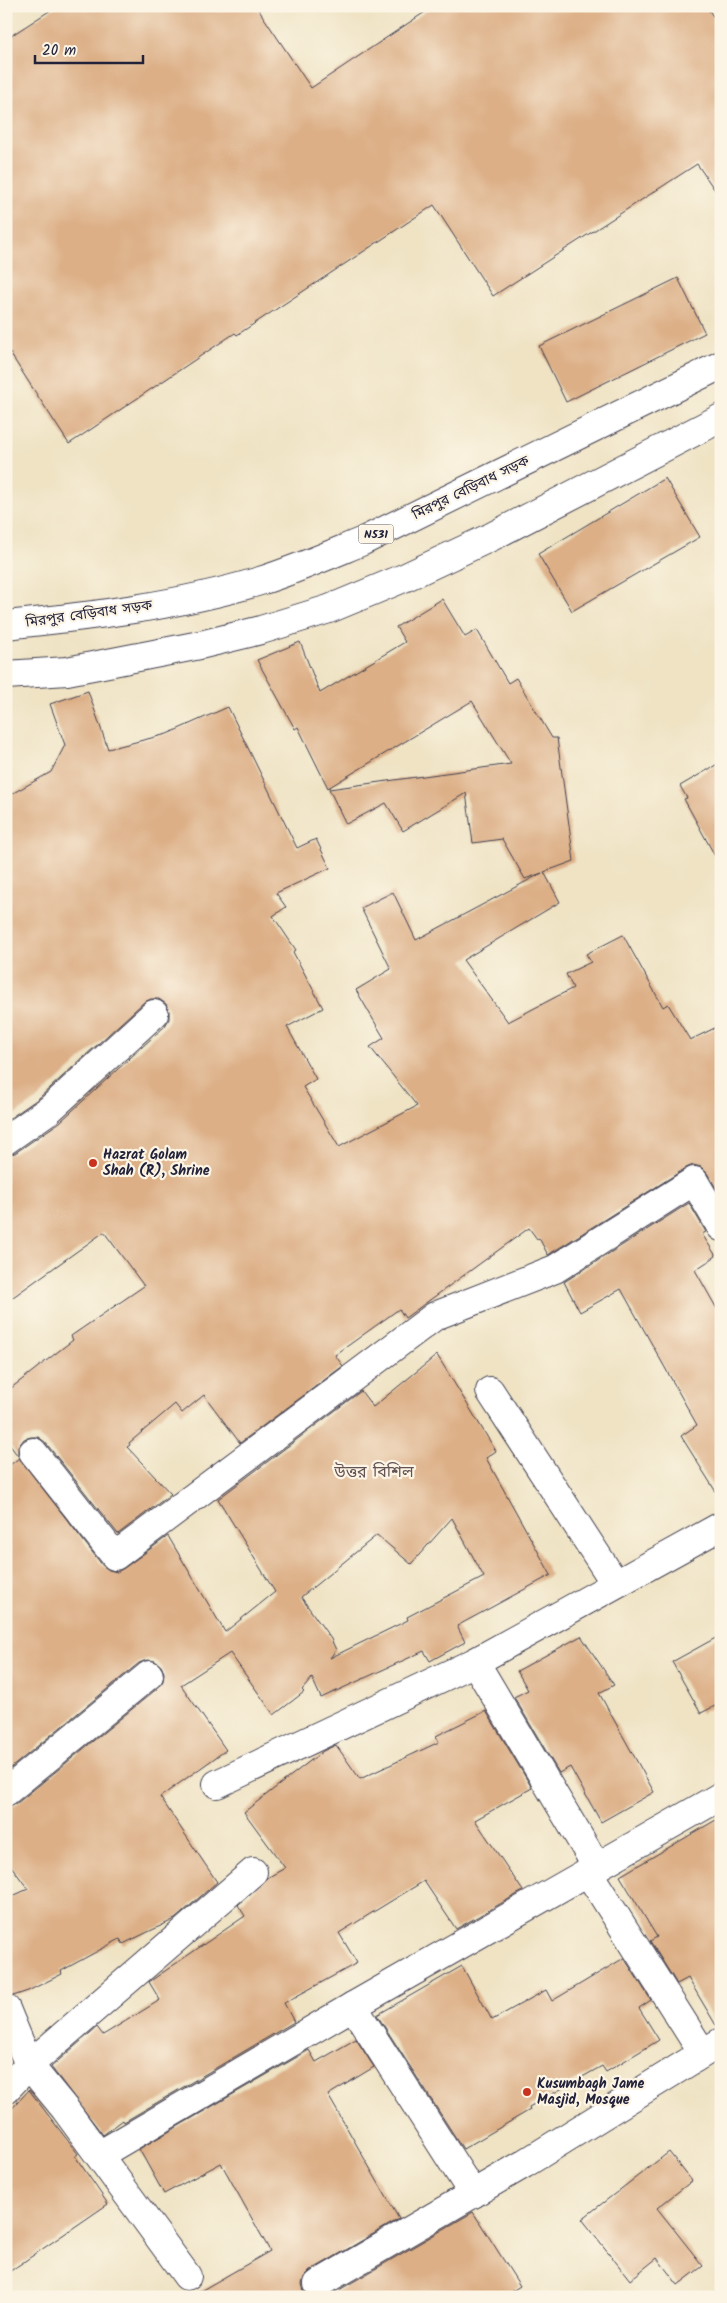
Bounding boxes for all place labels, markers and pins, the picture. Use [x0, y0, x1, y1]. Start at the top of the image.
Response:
place label: Hazrat Golam Shah (R), Shrine [103, 1144, 210, 1182]
marker: Hazrat Golam Shah (R), Shrine [87, 1157, 99, 1169]
place label: Kusumbagh Jame Masjid, Mosque [537, 2073, 645, 2111]
marker: Kusumbagh Jame Masjid, Mosque [521, 2086, 533, 2098]

